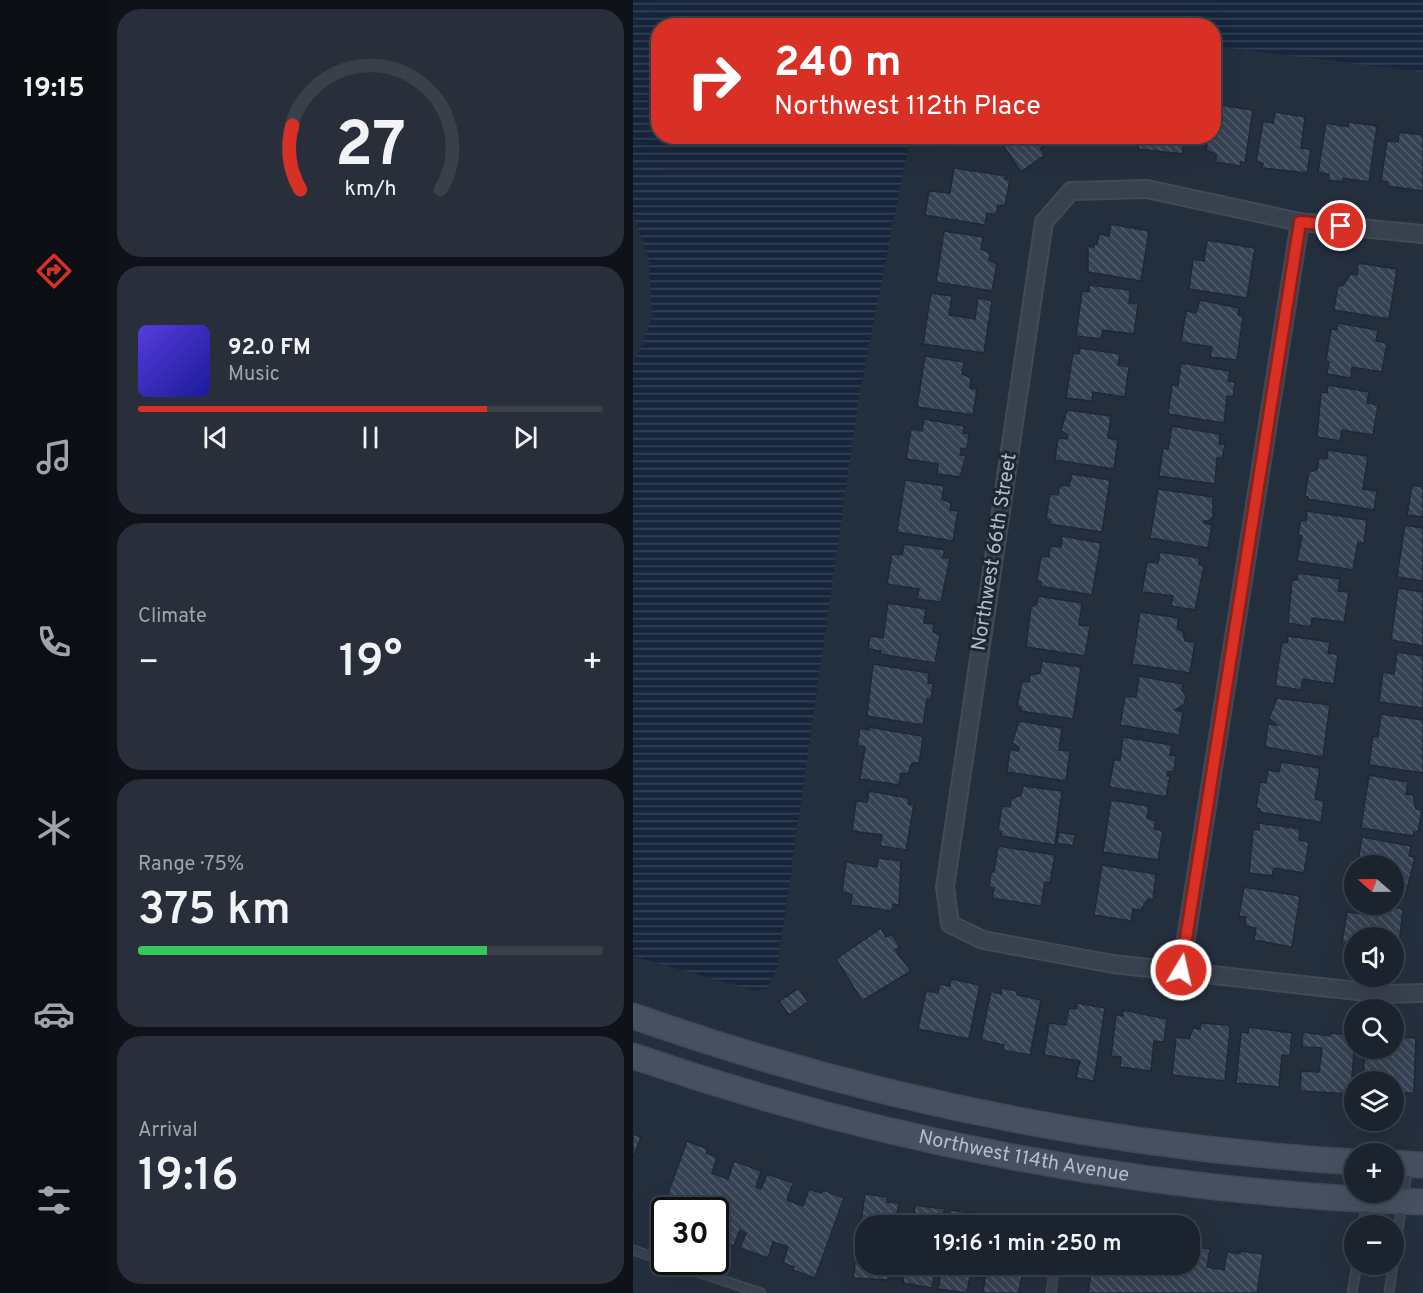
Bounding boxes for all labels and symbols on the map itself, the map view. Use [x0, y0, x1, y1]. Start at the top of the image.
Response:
pin [1315, 200, 1366, 251]
street label: Northwest 66th Street [967, 451, 1023, 653]
north arrow [1344, 855, 1404, 915]
position arrow [1149, 938, 1213, 1002]
street label: Northwest 114th Avenue [916, 1125, 1131, 1189]
speed limit sign: 30 [651, 1197, 729, 1275]

